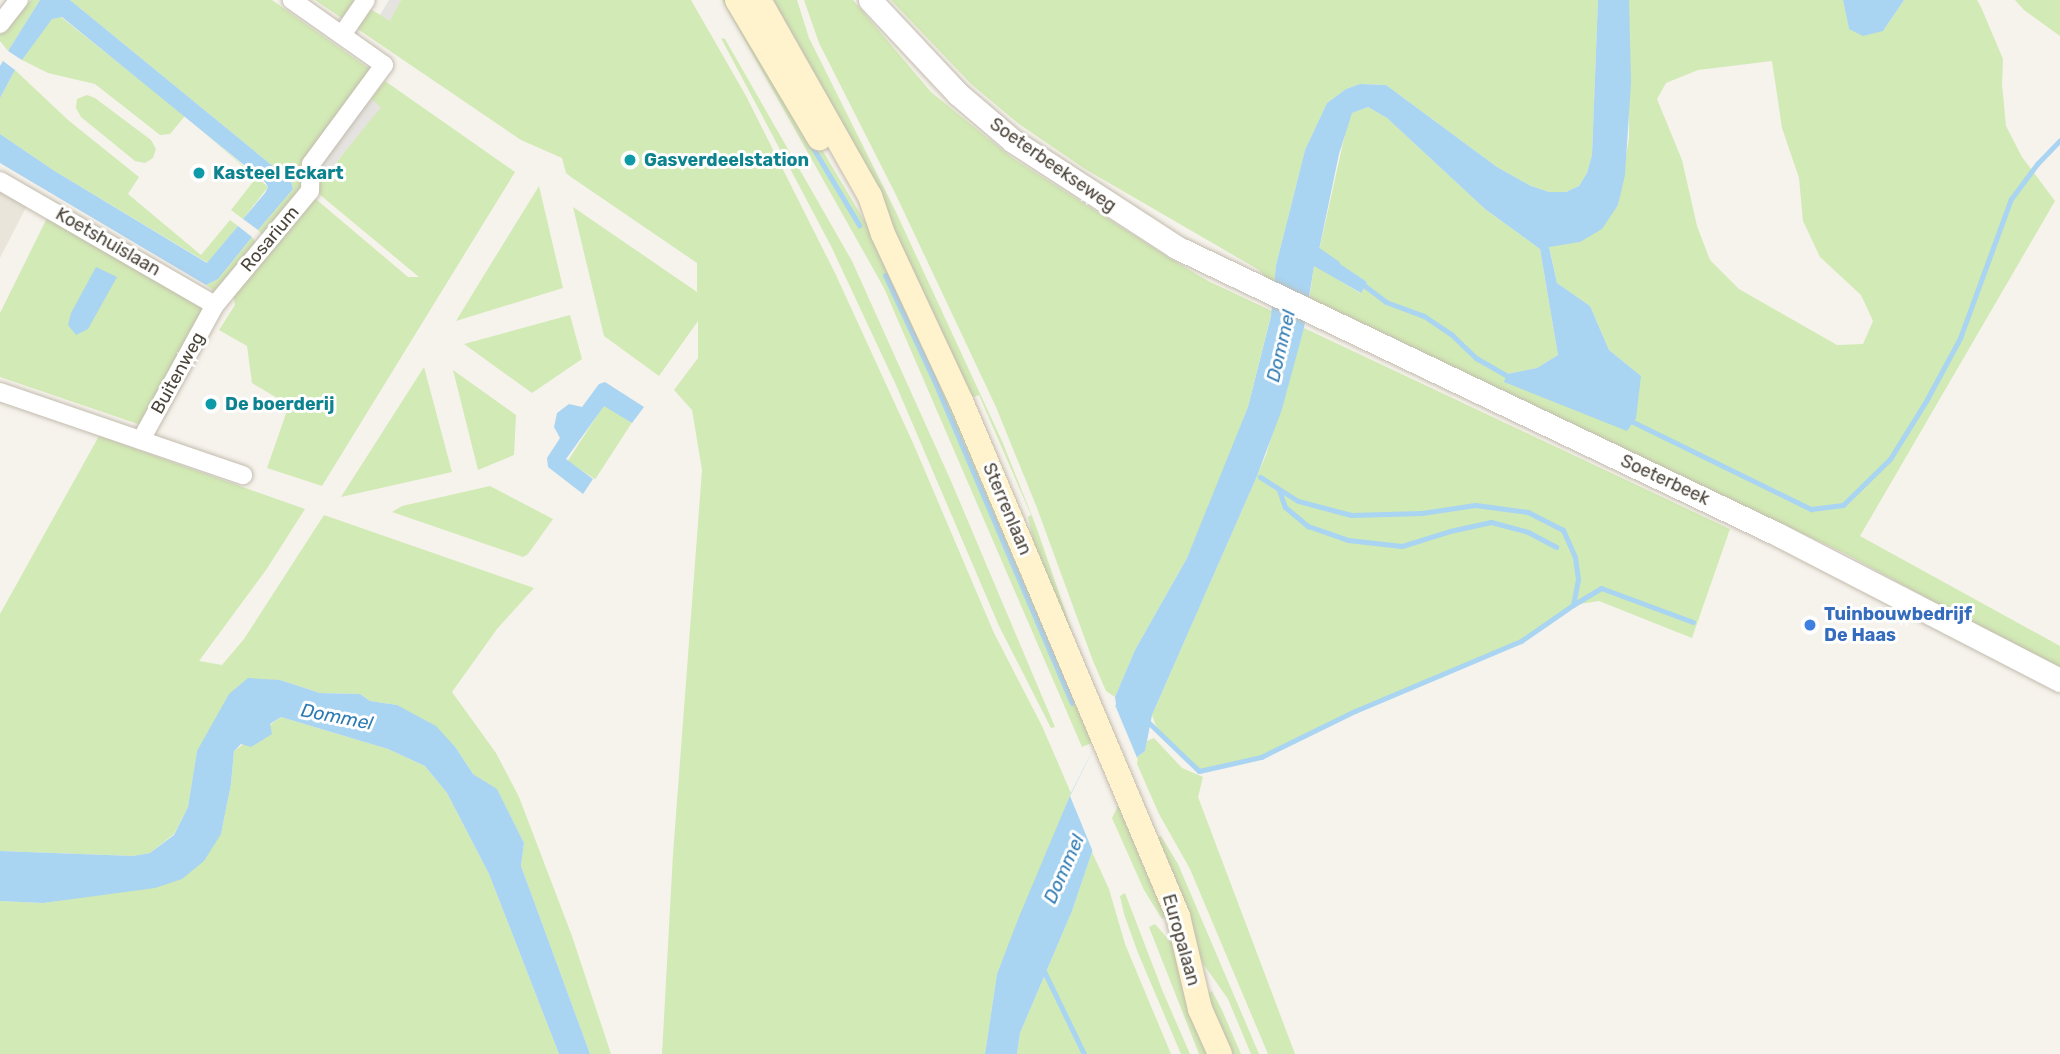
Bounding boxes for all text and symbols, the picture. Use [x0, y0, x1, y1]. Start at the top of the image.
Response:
street label: Soeterbeekseweg [986, 113, 1120, 217]
place label: Gasverdeelstation [644, 149, 809, 171]
marker: Gasverdeelstation [622, 152, 638, 168]
place label: Kasteel Eckart [213, 162, 344, 184]
marker: Kasteel Eckart [191, 165, 207, 181]
street label: Rosarium [236, 202, 304, 276]
street label: Koetshuislaan [52, 203, 164, 281]
water label: Dommel [1262, 308, 1300, 384]
street label: Buitenweg [147, 328, 209, 418]
place label: De boerderij [225, 393, 334, 415]
marker: De boerderij [203, 396, 219, 412]
street label: Soeterbeek [1617, 450, 1713, 510]
street label: Sterrenlaan [978, 460, 1036, 558]
place label: Tuinbouwbedrijf De Haas [1824, 604, 1972, 646]
marker: Tuinbouwbedrijf De Haas [1802, 617, 1818, 633]
water label: Dommel [299, 699, 375, 735]
water label: Dommel [1039, 831, 1089, 907]
street label: Europalaan [1158, 892, 1204, 988]

